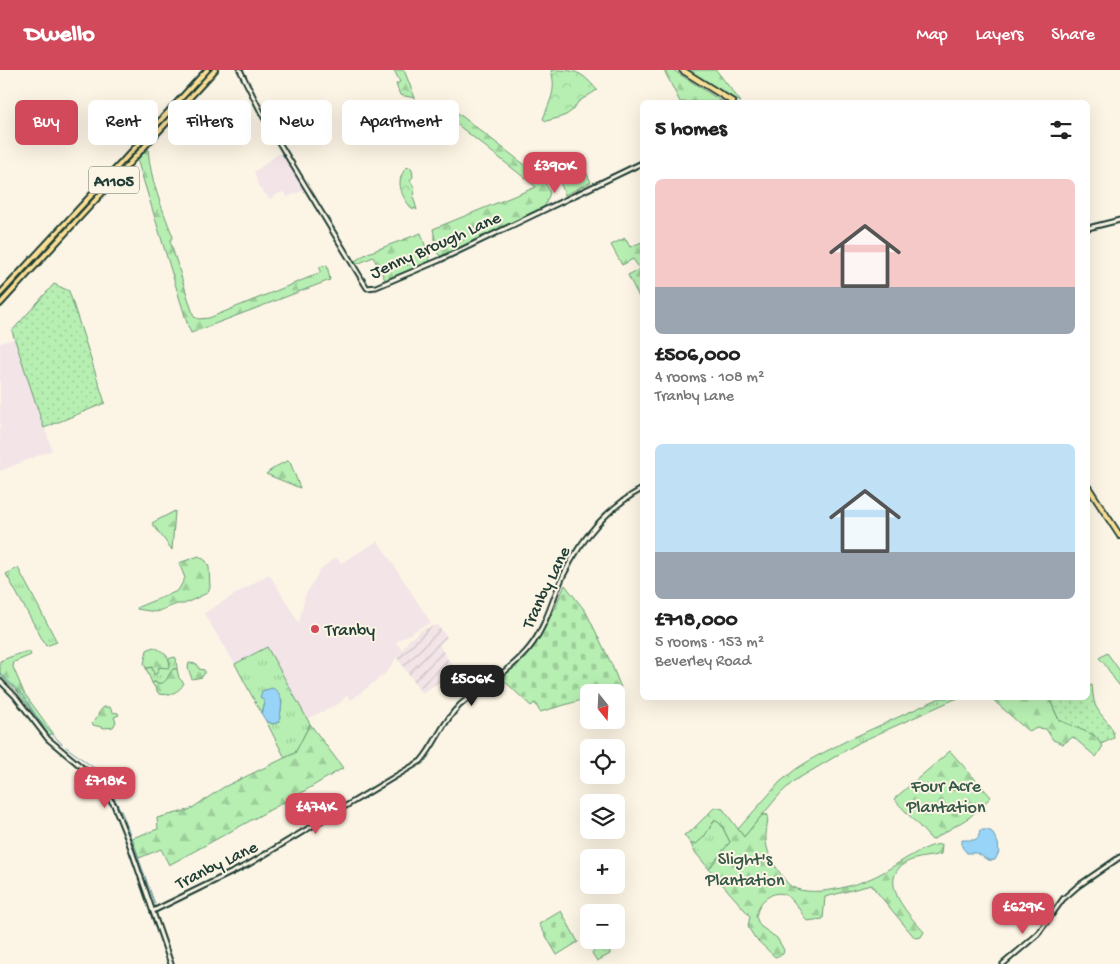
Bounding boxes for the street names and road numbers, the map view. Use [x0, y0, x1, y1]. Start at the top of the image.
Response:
road number: A1105 [89, 166, 139, 194]
street label: Jenny Brough Lane [367, 208, 505, 285]
street label: Tranby Lane [518, 543, 576, 634]
street label: Tranby Lane [172, 837, 262, 896]

